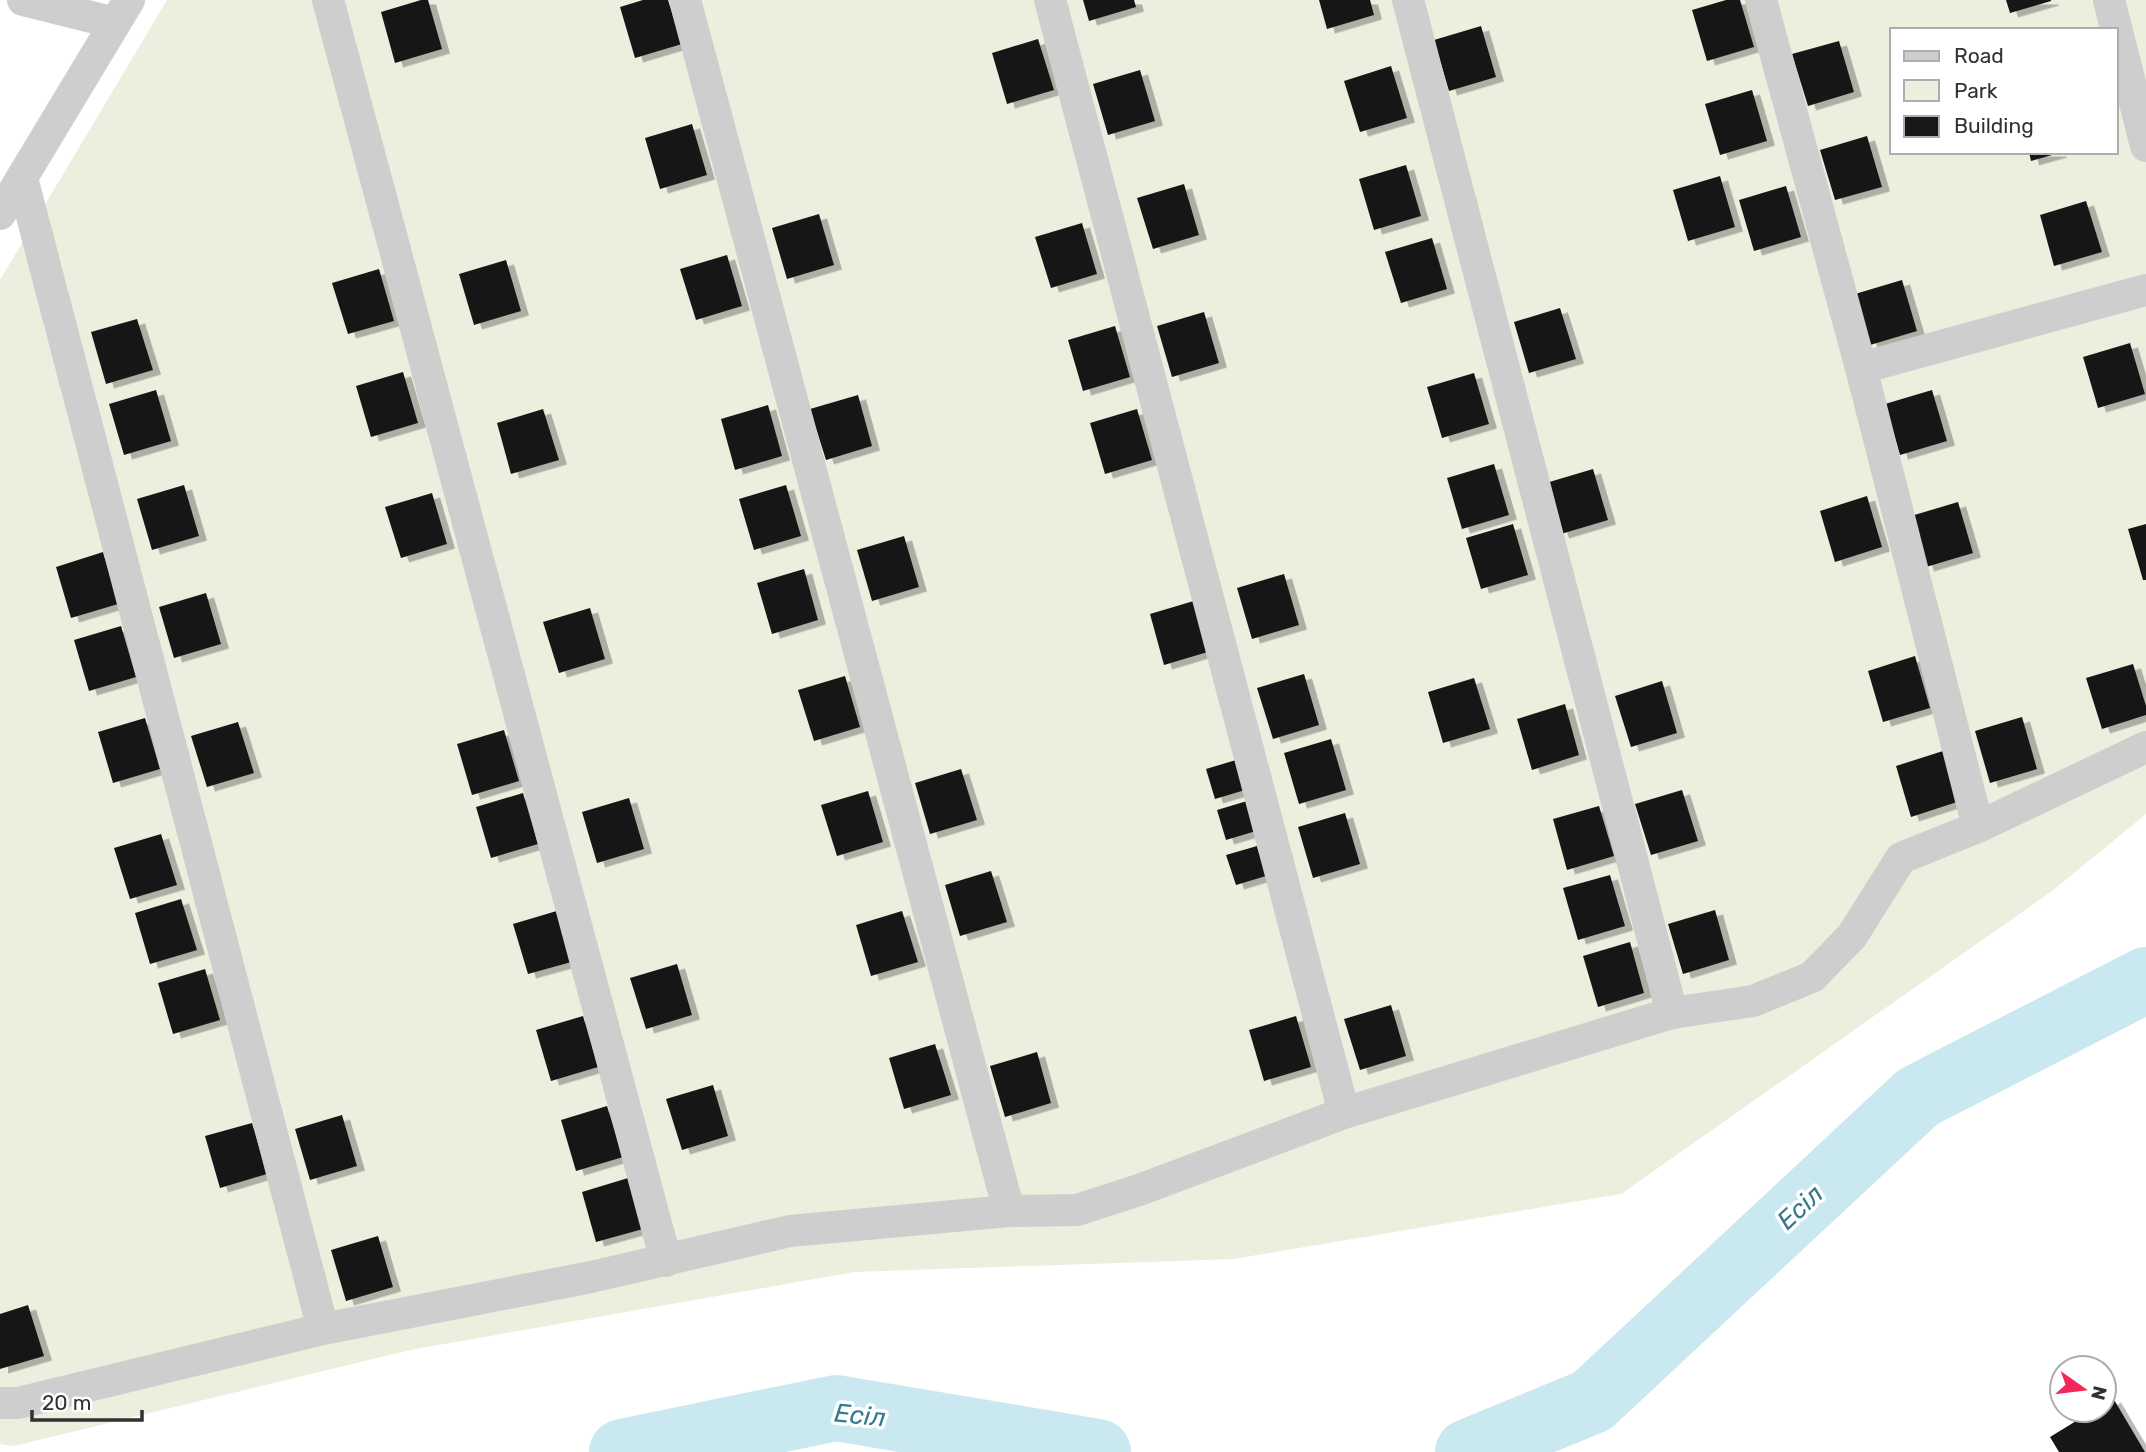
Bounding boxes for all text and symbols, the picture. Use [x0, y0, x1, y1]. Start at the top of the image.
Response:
legend [1890, 28, 2118, 154]
text: Road [1954, 43, 2004, 68]
text: Park [1954, 78, 1998, 103]
text: Building [1954, 113, 2034, 138]
water label: Есіл [1771, 1179, 1830, 1236]
north arrow [2048, 1354, 2118, 1424]
scale bar [32, 1378, 142, 1422]
text: N [2086, 1384, 2112, 1402]
text: 20 m [42, 1390, 91, 1415]
water label: Есіл [833, 1397, 887, 1434]

